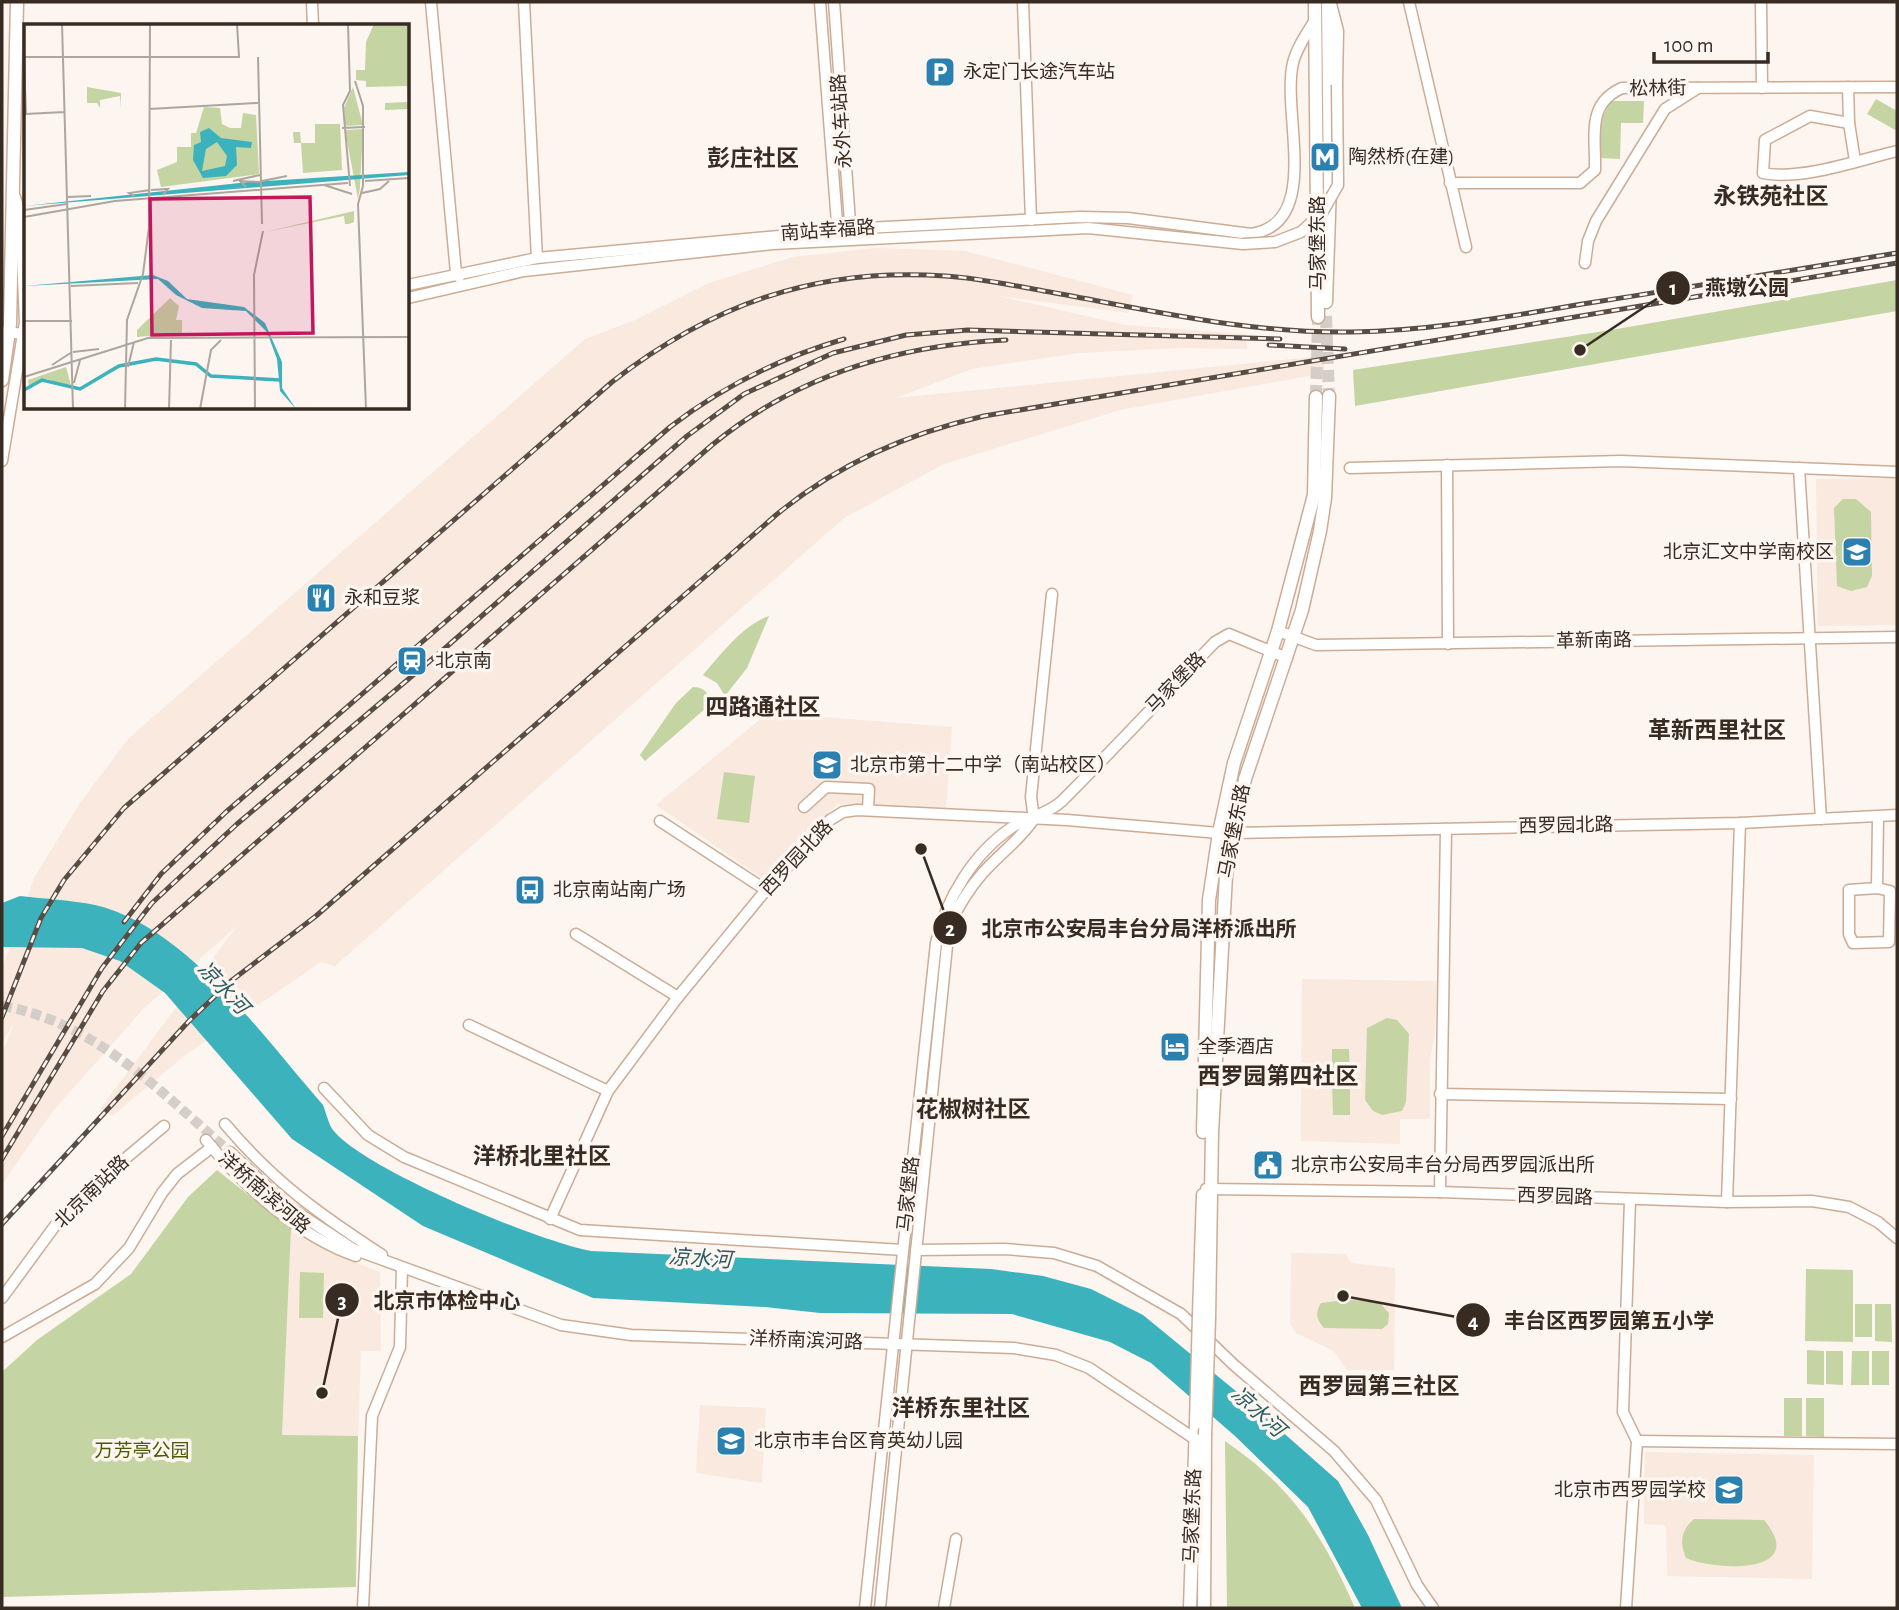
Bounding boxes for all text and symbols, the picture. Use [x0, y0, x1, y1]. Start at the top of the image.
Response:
scale bar [1654, 21, 1768, 65]
inset map [24, 24, 410, 410]
text: 100 m [1664, 35, 1714, 56]
parking icon: 永定门长途汽车站 [923, 55, 957, 89]
place label: 永定门长途汽车站 [963, 61, 1115, 82]
street label: 永外车站路 [827, 73, 855, 169]
street label: 松林街 [1629, 77, 1687, 99]
metro station icon: 陶然桥(在建) [1308, 140, 1342, 174]
district label: 彭庄社区 [707, 146, 799, 171]
place label: 陶然桥(在建) [1348, 146, 1454, 167]
district label: 永铁苑社区 [1714, 184, 1829, 209]
street label: 马家堡东路 [1307, 195, 1328, 291]
street label: 南站幸福路 [780, 217, 876, 244]
callout: 燕墩公园 [1656, 267, 1803, 309]
text: 燕墩公园 [1705, 277, 1789, 299]
text: 1 [1669, 278, 1677, 299]
school or university icon: 北京汇文中学南校区 [1840, 535, 1874, 569]
place label: 北京汇文中学南校区 [1663, 541, 1834, 562]
restaurant icon: 永和豆浆 [304, 581, 338, 615]
place label: 永和豆浆 [344, 587, 420, 608]
street label: 革新南路 [1556, 629, 1632, 651]
station icon: 北京南 [395, 644, 429, 678]
street label: 马家堡路 [1141, 648, 1209, 717]
place label: 北京南 [435, 651, 492, 671]
district label: 四路通社区 [706, 695, 821, 720]
district label: 革新西里社区 [1648, 718, 1786, 743]
school or university icon: 北京市第十二中学（南站校区） [810, 748, 844, 782]
place label: 北京市第十二中学（南站校区） [850, 754, 1116, 775]
street label: 马家堡东路 [1215, 782, 1253, 879]
street label: 西罗园北路 [1518, 815, 1614, 836]
street label: 西罗园北路 [757, 816, 836, 899]
bus stop icon: 北京南站南广场 [513, 873, 547, 907]
place label: 北京南站南广场 [553, 880, 686, 900]
callout: 北京市公安局丰台分局洋桥派出所 [933, 907, 1311, 949]
text: 北京市公安局丰台分局洋桥派出所 [982, 917, 1297, 940]
text: 2 [945, 919, 955, 940]
water label: 凉水河 [194, 957, 256, 1021]
hotel icon: 全季酒店 [1158, 1030, 1192, 1064]
place label: 全季酒店 [1198, 1036, 1274, 1057]
district label: 西罗园第四社区 [1198, 1064, 1359, 1089]
district label: 花椒树社区 [916, 1097, 1031, 1122]
district label: 洋桥北里社区 [473, 1144, 611, 1169]
street label: 洋桥南滨河路 [215, 1147, 315, 1238]
public building icon: 北京市公安局丰台分局西罗园派出所 [1251, 1148, 1285, 1182]
street label: 北京南站路 [51, 1151, 133, 1232]
place label: 北京市公安局丰台分局西罗园派出所 [1291, 1154, 1595, 1175]
street label: 马家堡路 [894, 1155, 922, 1233]
street label: 西罗园路 [1517, 1185, 1593, 1208]
water label: 凉水河 [668, 1246, 736, 1271]
callout: 北京市体检中心 [325, 1279, 535, 1321]
text: 北京市体检中心 [374, 1289, 521, 1312]
text: 3 [337, 1291, 347, 1312]
callout: 丰台区西罗园第五小学 [1455, 1299, 1728, 1341]
text: 丰台区西罗园第五小学 [1504, 1309, 1714, 1332]
text: 4 [1468, 1311, 1478, 1332]
street label: 洋桥南滨河路 [749, 1328, 863, 1352]
district label: 西罗园第三社区 [1299, 1374, 1460, 1399]
water label: 凉水河 [1228, 1382, 1292, 1444]
district label: 洋桥东里社区 [892, 1396, 1030, 1421]
school or university icon: 北京市丰台区育英幼儿园 [714, 1424, 748, 1458]
place label: 北京市丰台区育英幼儿园 [754, 1430, 963, 1451]
park label: 万芳亭公园 [94, 1441, 190, 1461]
street label: 马家堡东路 [1180, 1468, 1204, 1564]
school or university icon: 北京市西罗园学校 [1712, 1473, 1746, 1507]
place label: 北京市西罗园学校 [1554, 1479, 1706, 1500]

